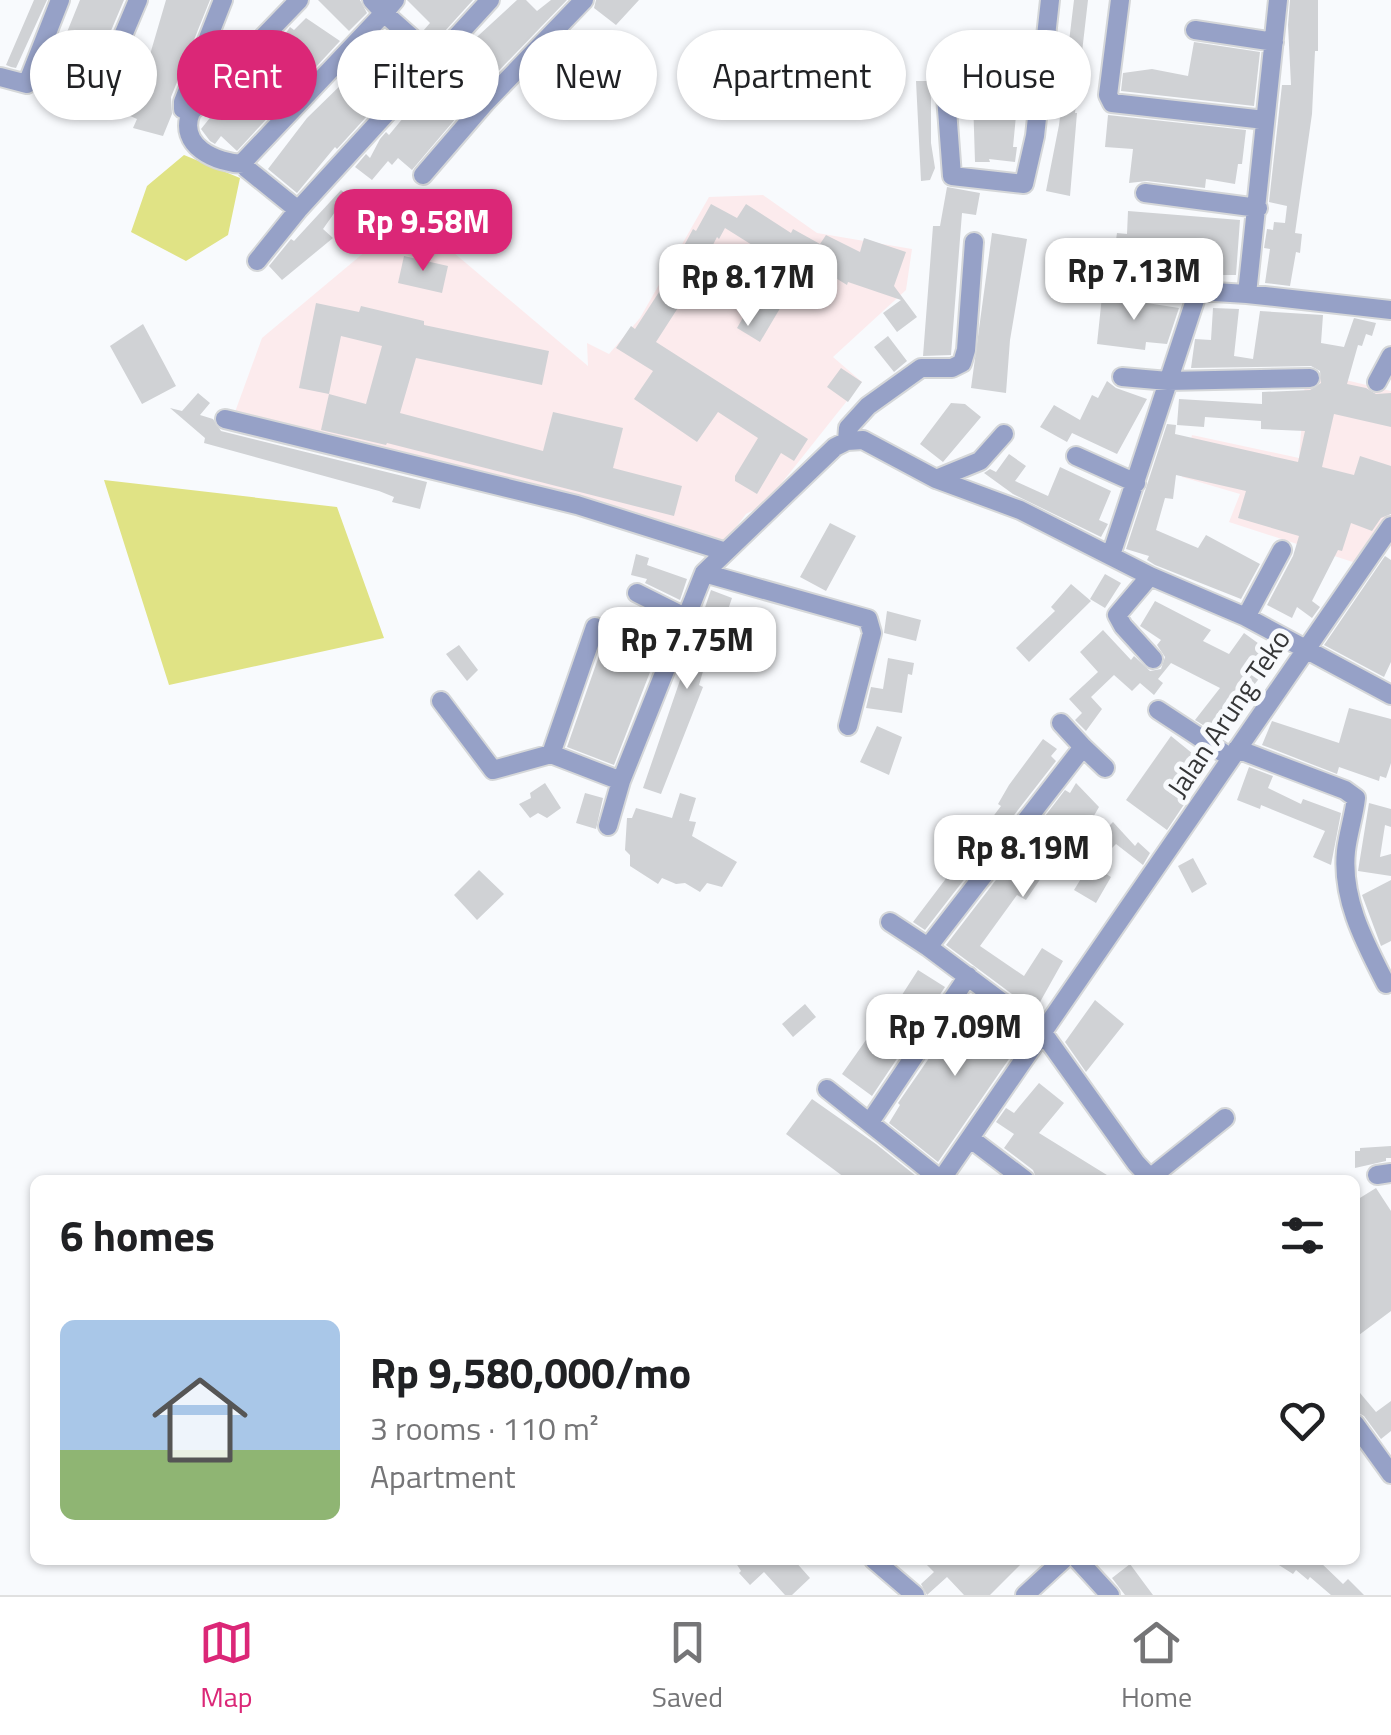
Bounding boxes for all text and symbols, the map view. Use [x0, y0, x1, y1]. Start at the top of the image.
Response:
chip: Buy [30, 30, 157, 120]
chip: Rent [177, 30, 317, 120]
chip: Filters [337, 30, 499, 120]
chip: New [519, 30, 657, 120]
chip: Apartment [677, 30, 906, 120]
chip: House [926, 30, 1091, 120]
pin: Rp 9.58M [320, 189, 526, 274]
text: Rp 9.58M [356, 197, 490, 245]
pin: Rp 7.13M [1031, 238, 1237, 323]
pin: Rp 8.17M [645, 244, 851, 329]
text: Rp 7.13M [1067, 246, 1201, 294]
text: Rp 8.17M [681, 252, 815, 300]
pin: Rp 7.75M [584, 607, 790, 692]
text: Rp 7.75M [620, 615, 754, 663]
street label: Jalan Arung Teko [1156, 620, 1300, 806]
pin: Rp 8.19M [920, 815, 1126, 900]
text: Rp 8.19M [956, 823, 1090, 871]
pin: Rp 7.09M [852, 994, 1058, 1079]
text: Rp 7.09M [888, 1002, 1022, 1050]
text: 6 homes [60, 1203, 215, 1267]
icon: filters [1275, 1208, 1330, 1263]
text: Rp 9,580,000/mo [370, 1340, 691, 1404]
icon: home [140, 1360, 260, 1480]
icon: heart [1275, 1393, 1330, 1448]
text: 3 rooms · 110 m² [370, 1404, 599, 1452]
text: Apartment [370, 1452, 516, 1500]
tab: Map [199, 1615, 254, 1718]
tab: Saved [652, 1615, 723, 1718]
tab: Home [1121, 1615, 1192, 1718]

